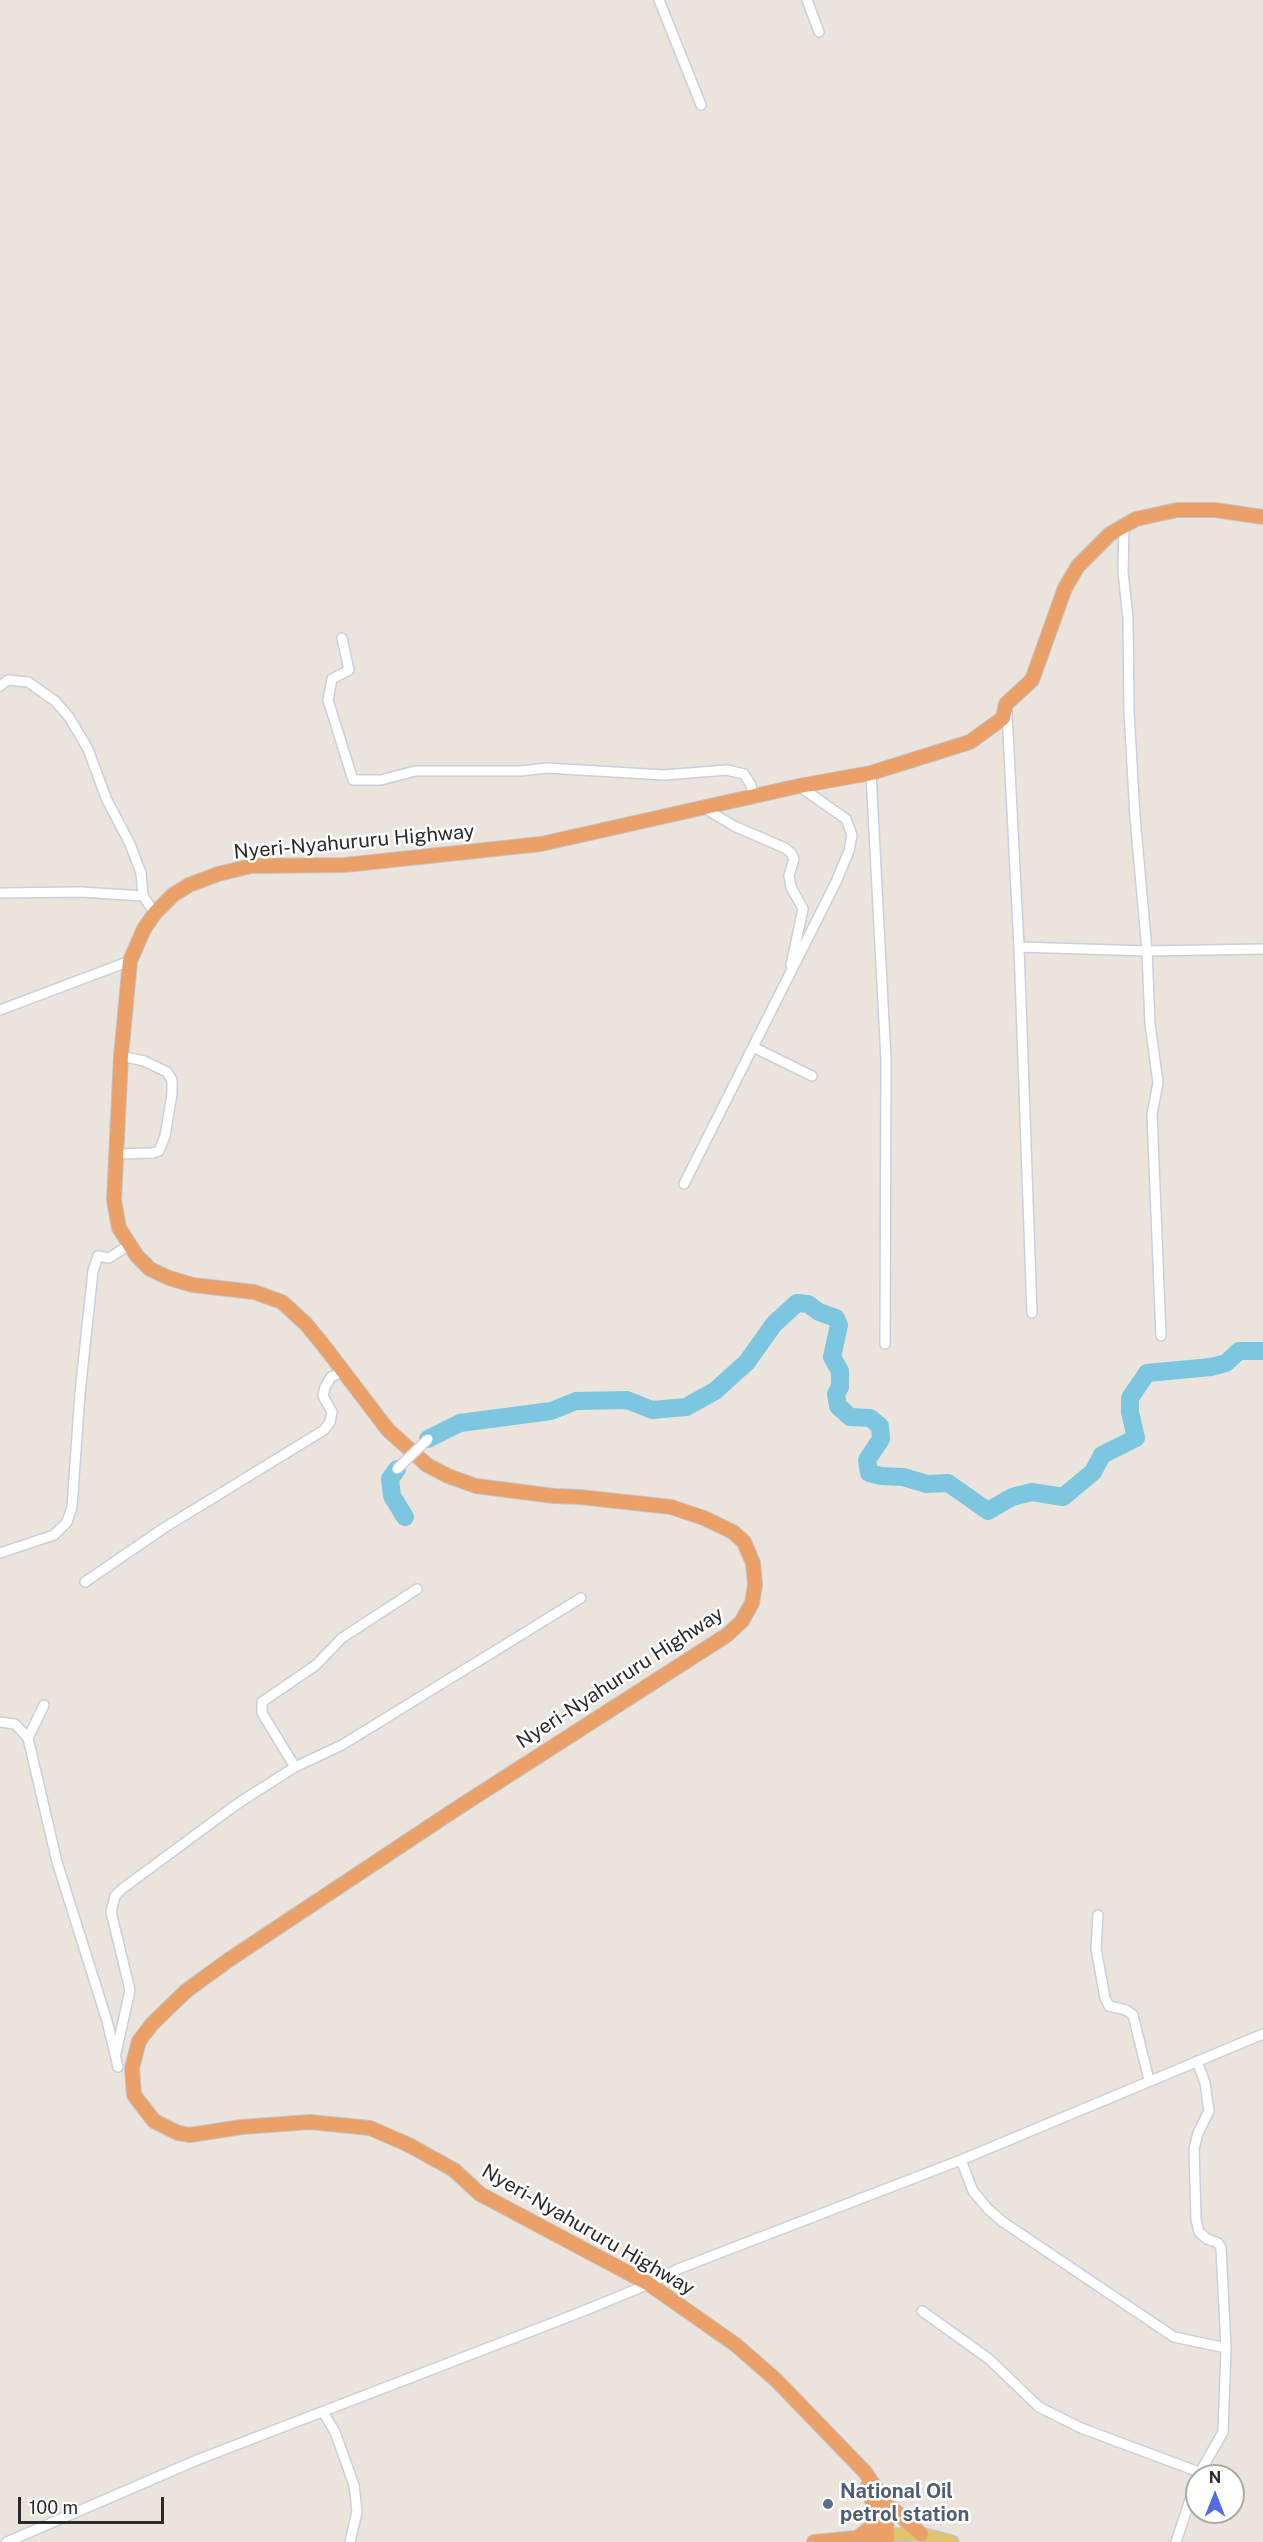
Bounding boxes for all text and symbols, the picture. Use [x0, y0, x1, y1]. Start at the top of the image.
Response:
street label: Nyeri-Nyahururu Highway [233, 820, 475, 864]
street label: Nyeri-Nyahururu Highway [512, 1602, 728, 1754]
street label: Nyeri-Nyahururu Highway [477, 2159, 699, 2301]
north arrow [1185, 2464, 1245, 2524]
text: N [1209, 2468, 1221, 2487]
place label: National Oil petrol station [840, 2480, 969, 2527]
scale bar [21, 2485, 166, 2523]
text: 100 m [29, 2497, 78, 2518]
marker: National Oil petrol station [821, 2497, 835, 2511]

